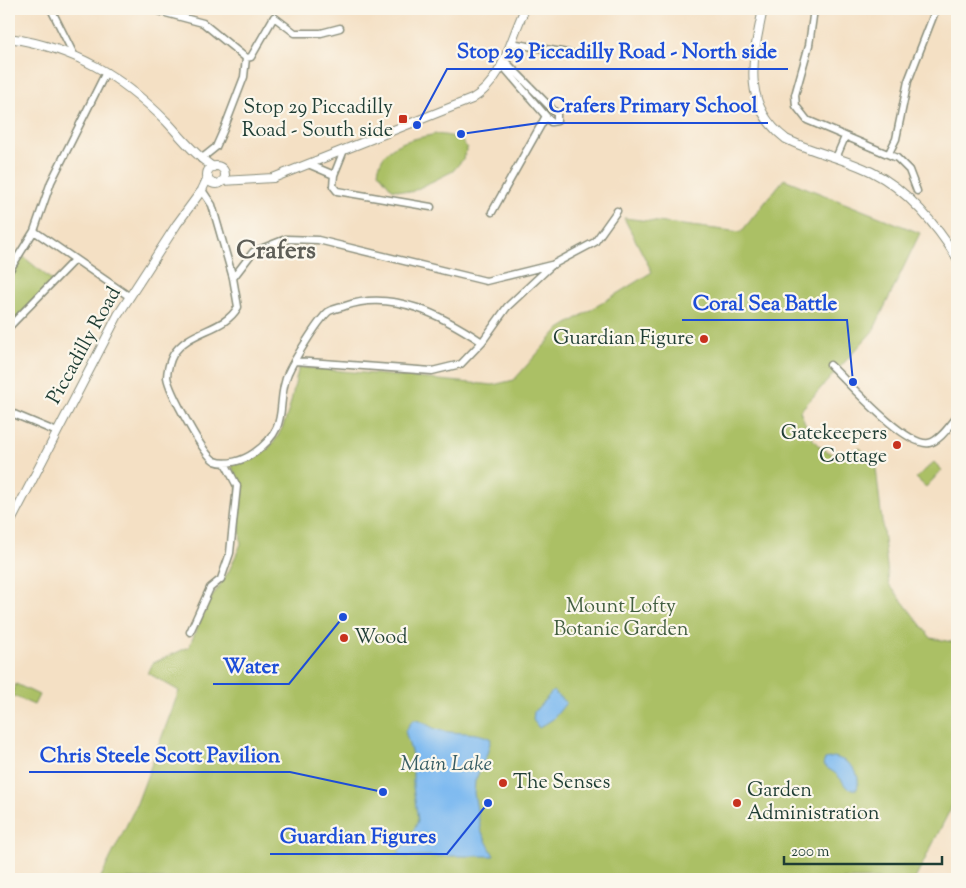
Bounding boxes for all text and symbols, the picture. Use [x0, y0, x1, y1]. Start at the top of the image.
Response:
callout: Stop 29 Piccadilly Road - North side [447, 33, 788, 69]
text: Stop 29 Piccadilly Road - North side [457, 38, 777, 68]
callout: Crafers Primary School [539, 87, 768, 123]
text: Crafers Primary School [548, 92, 758, 122]
place label: Stop 29 Piccadilly Road - South side [242, 94, 393, 146]
marker: Stop 29 Piccadilly Road - South side [397, 113, 409, 125]
district label: Crafers [236, 234, 316, 270]
street label: Piccadilly Road [41, 282, 129, 410]
callout: Coral Sea Battle [682, 284, 847, 320]
text: Coral Sea Battle [693, 290, 838, 320]
place label: Guardian Figure [553, 325, 694, 354]
marker: Guardian Figure [698, 333, 710, 345]
place label: Gatekeepers Cottage [781, 420, 887, 472]
marker: Gatekeepers Cottage [891, 439, 903, 451]
park label: Mount Lofty Botanic Garden [553, 593, 689, 645]
place label: Wood [354, 624, 407, 653]
marker: Wood [338, 632, 350, 644]
callout: Water [213, 648, 289, 684]
text: Water [223, 653, 279, 683]
callout: Chris Steele Scott Pavilion [29, 736, 290, 772]
text: Chris Steele Scott Pavilion [40, 742, 281, 772]
water label: Main Lake [400, 750, 492, 780]
place label: The Senses [513, 769, 610, 798]
marker: The Senses [497, 777, 509, 789]
place label: Garden Administration [747, 777, 880, 829]
marker: Garden Administration [731, 797, 743, 809]
callout: Guardian Figures [270, 818, 447, 854]
text: Guardian Figures [280, 823, 436, 853]
scale bar [784, 833, 941, 865]
text: 200 m [791, 842, 830, 863]

